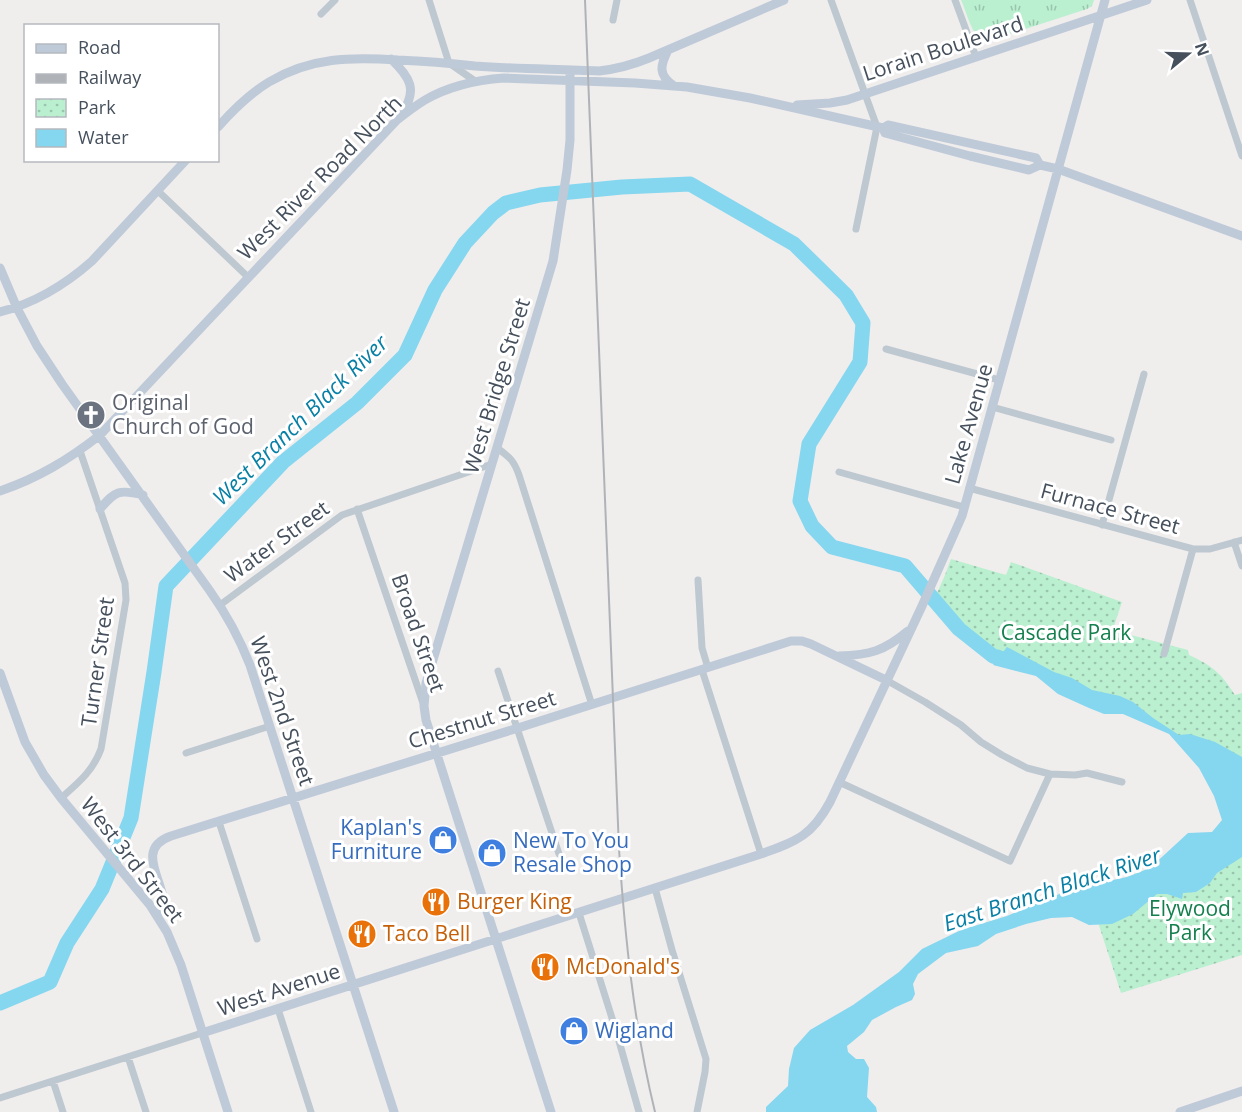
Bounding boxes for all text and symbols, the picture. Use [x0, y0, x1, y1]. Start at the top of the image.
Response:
street label: Lorain Boulevard [859, 9, 1027, 87]
legend [24, 24, 219, 162]
north arrow [1158, 24, 1218, 84]
text: Road [78, 35, 121, 59]
text: N [1190, 39, 1215, 59]
text: Railway [78, 65, 142, 89]
street label: West River Road North [231, 89, 408, 266]
text: Park [78, 95, 116, 119]
text: Water [78, 125, 129, 149]
street label: West Bridge Street [456, 295, 536, 477]
water label: West Branch Black River [205, 327, 394, 511]
street label: Lake Avenue [937, 360, 999, 487]
place label: Original Church of God [112, 388, 254, 440]
church icon: Original Church of God [75, 399, 107, 431]
street label: Furnace Street [1038, 476, 1183, 540]
street label: Water Street [218, 494, 334, 589]
street label: Broad Street [386, 570, 452, 696]
street label: Turner Street [74, 595, 120, 728]
park label: Cascade Park [1001, 618, 1131, 646]
street label: West 2nd Street [244, 632, 322, 789]
street label: Chestnut Street [405, 683, 559, 755]
street label: West 3rd Street [75, 791, 191, 928]
place label: Kaplan's Furniture [331, 813, 422, 865]
shop icon: Kaplan's Furniture [427, 824, 459, 856]
place label: New To You Resale Shop [513, 826, 632, 878]
shop icon: New To You Resale Shop [476, 837, 508, 869]
water label: East Branch Black River [939, 838, 1166, 937]
restaurant icon: Burger King [420, 886, 452, 918]
place label: Burger King [457, 887, 572, 915]
park label: Elywood Park [1149, 894, 1231, 946]
restaurant icon: Taco Bell [346, 918, 378, 950]
place label: Taco Bell [383, 919, 470, 947]
restaurant icon: McDonald's [529, 951, 561, 983]
place label: McDonald's [566, 952, 680, 980]
street label: West Avenue [214, 956, 344, 1022]
shop icon: Wigland [558, 1015, 590, 1047]
place label: Wigland [595, 1016, 674, 1044]

